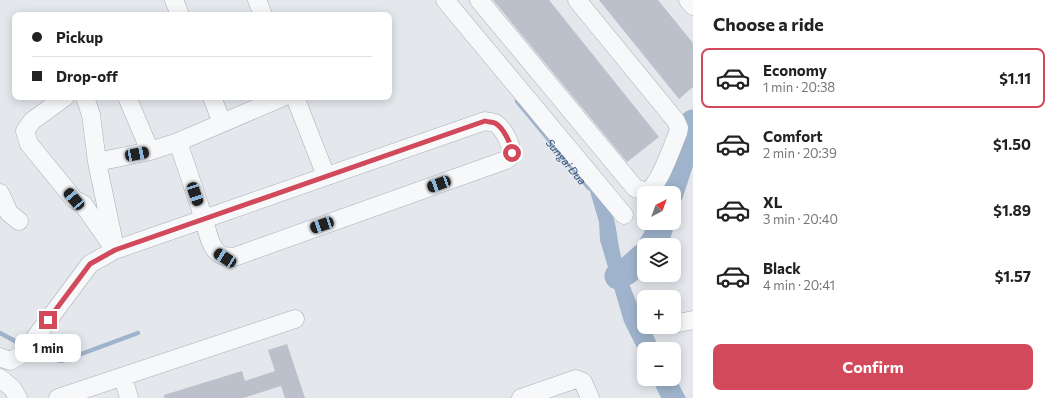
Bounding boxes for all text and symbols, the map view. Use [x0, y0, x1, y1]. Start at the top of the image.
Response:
text: Choose a ride [713, 13, 824, 35]
text: Pickup [56, 28, 103, 46]
icon: car [715, 60, 751, 96]
text: Economy [763, 61, 827, 79]
text: Drop-off [56, 67, 118, 85]
text: $1.11 [999, 69, 1031, 87]
text: 1 min · 20:38 [763, 79, 835, 95]
icon: car [715, 126, 751, 162]
text: Comfort [763, 127, 823, 145]
text: $1.50 [993, 135, 1031, 153]
water label: Sungai Dua [544, 136, 590, 187]
route start [503, 144, 521, 162]
text: 2 min · 20:39 [763, 145, 837, 161]
car [124, 146, 150, 162]
car [426, 174, 452, 194]
car [185, 181, 205, 207]
car [62, 186, 86, 212]
north arrow [637, 186, 681, 230]
map controls [637, 186, 681, 386]
icon: car [715, 192, 751, 228]
text: XL [763, 193, 782, 211]
text: $1.89 [993, 201, 1031, 219]
text: 3 min · 20:40 [763, 211, 838, 227]
car [309, 215, 335, 235]
button: layers [637, 238, 681, 282]
car [212, 246, 238, 270]
icon: car [715, 258, 751, 294]
text: Black [763, 259, 801, 277]
text: $1.57 [995, 267, 1031, 285]
text: 4 min · 20:41 [763, 277, 835, 293]
button: + [637, 290, 681, 334]
route end [39, 311, 57, 329]
callout: 1 min [15, 334, 81, 362]
text: 1 min [33, 340, 63, 356]
button: − [637, 342, 681, 386]
button: Confirm [713, 344, 1033, 390]

